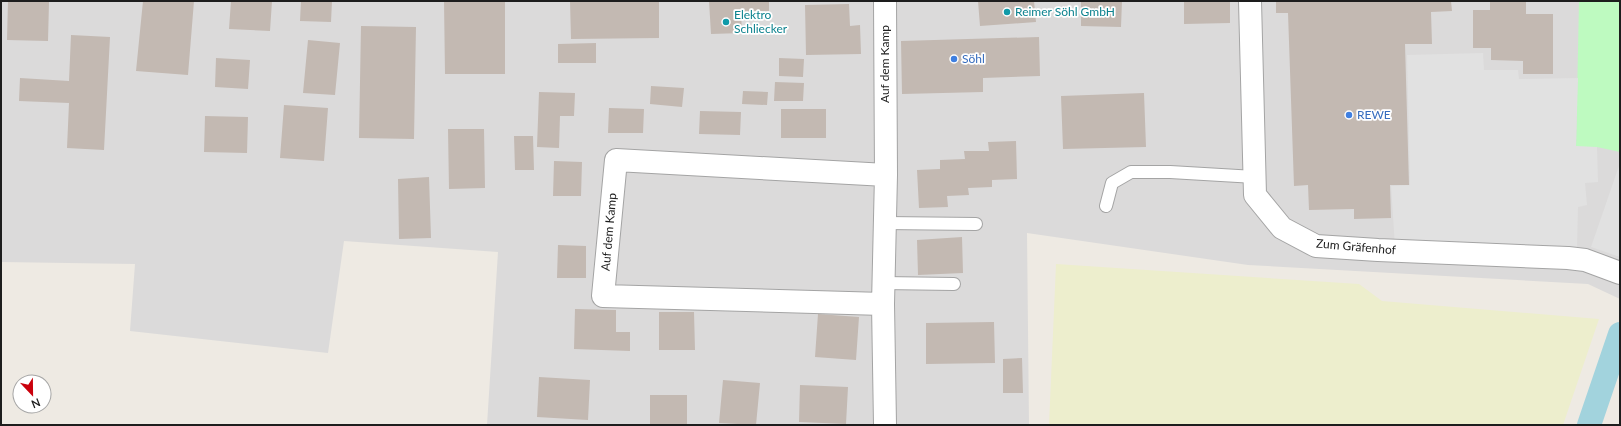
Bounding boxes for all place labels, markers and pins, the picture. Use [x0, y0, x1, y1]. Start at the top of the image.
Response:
place label: Reimer Söhl GmbH [1015, 4, 1115, 19]
place label: Elektro Schliecker [734, 7, 788, 36]
marker: Reimer Söhl GmbH [1002, 7, 1012, 17]
marker: Elektro Schliecker [721, 17, 731, 27]
place label: Söhl [962, 51, 985, 66]
marker: Söhl [949, 54, 959, 64]
place label: REWE [1357, 107, 1391, 122]
marker: REWE [1344, 110, 1354, 120]

